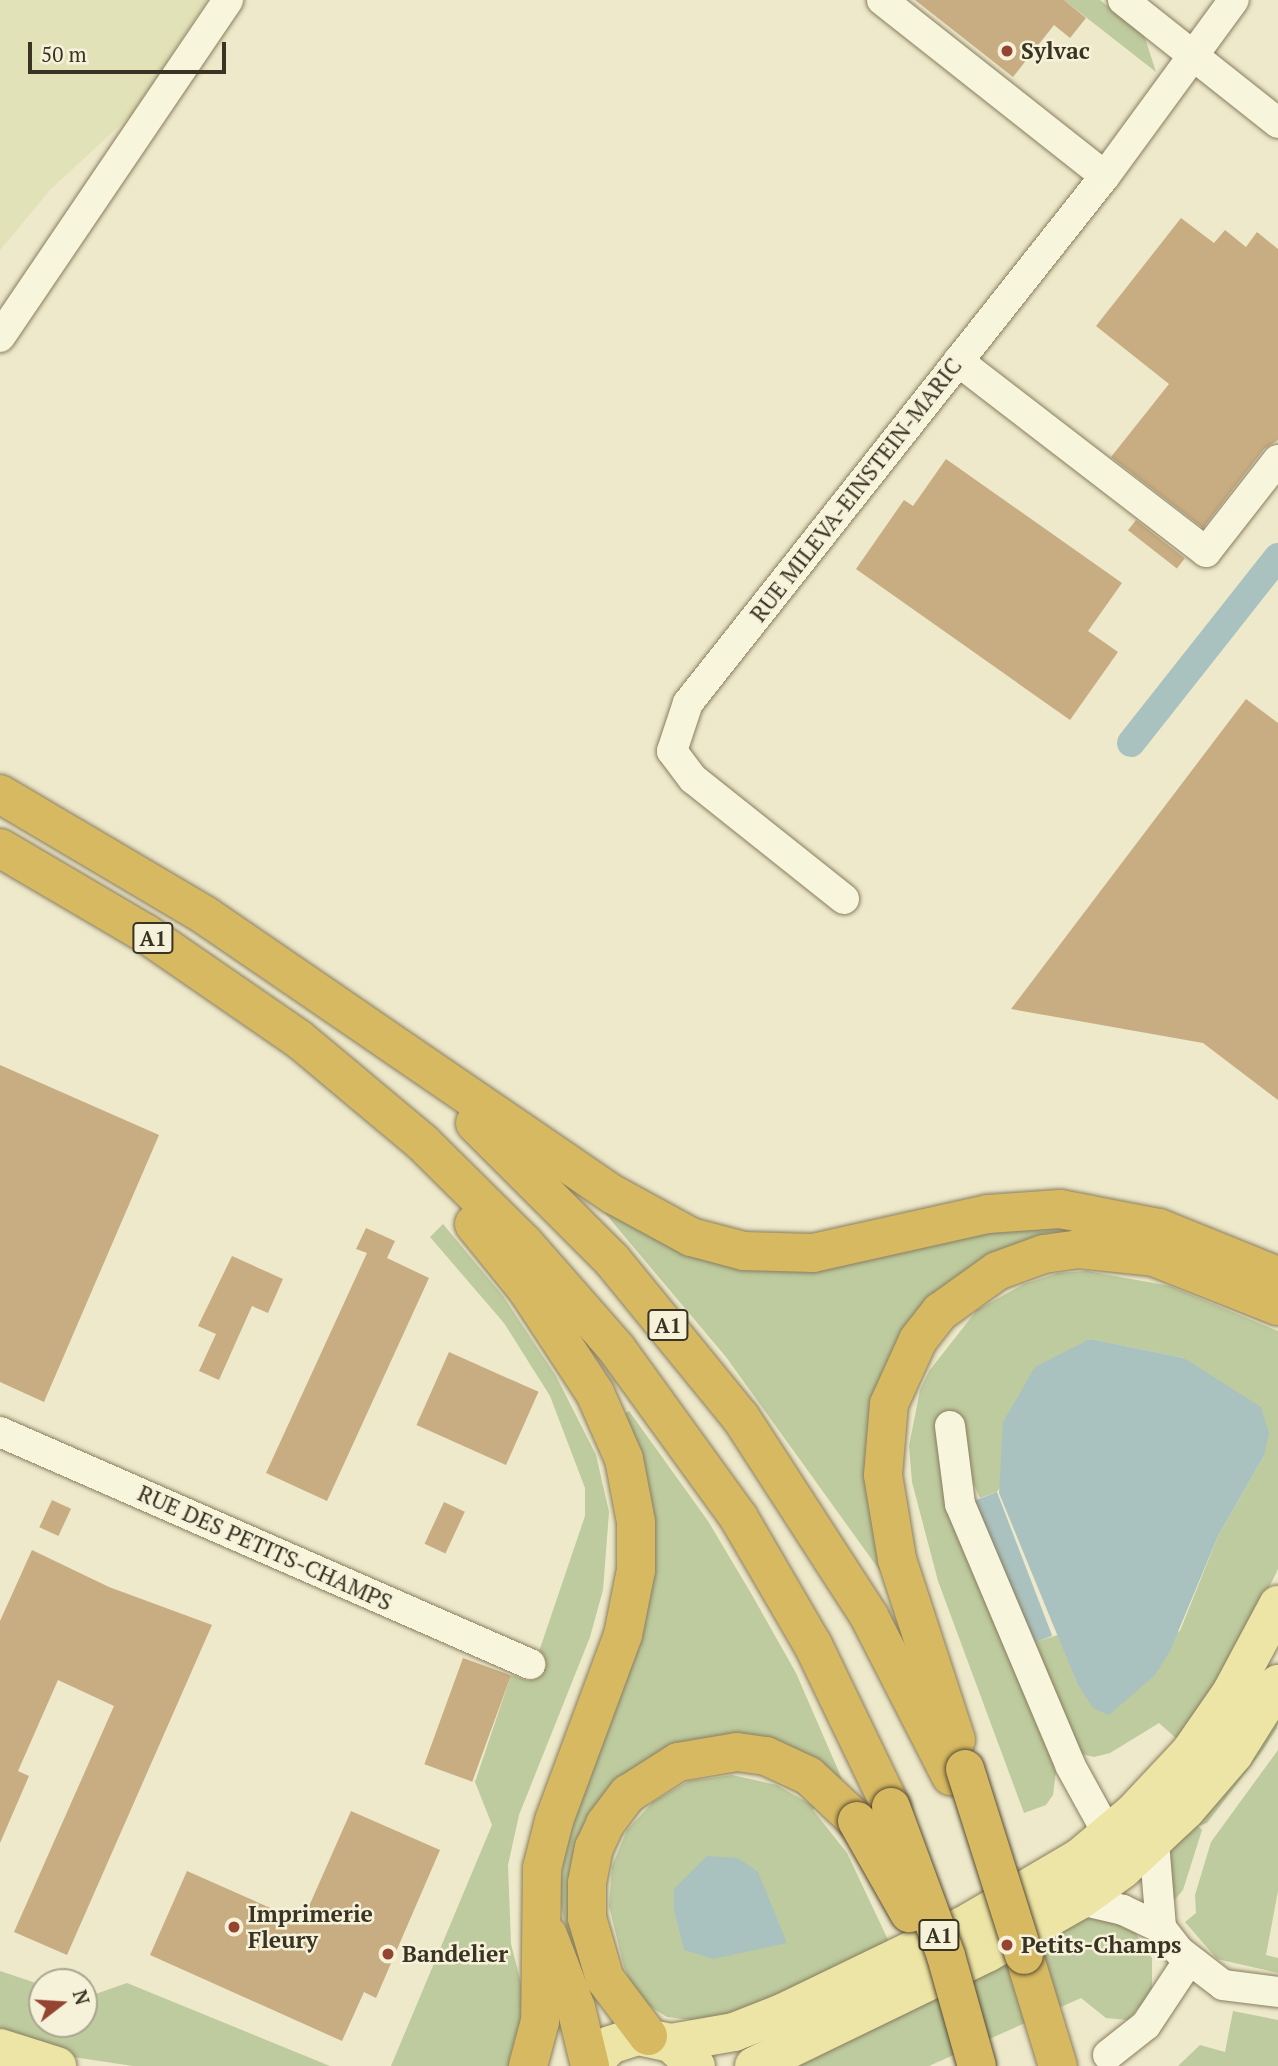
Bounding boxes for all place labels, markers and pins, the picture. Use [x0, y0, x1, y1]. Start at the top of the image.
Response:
place label: Sylvac [1021, 37, 1090, 65]
marker: Sylvac [999, 43, 1015, 59]
place label: Imprimerie Fleury [248, 1900, 373, 1954]
marker: Imprimerie Fleury [226, 1919, 242, 1935]
place label: Petits-Champs [1021, 1931, 1181, 1959]
marker: Petits-Champs [999, 1937, 1015, 1953]
place label: Bandelier [402, 1940, 508, 1968]
marker: Bandelier [380, 1946, 396, 1962]

